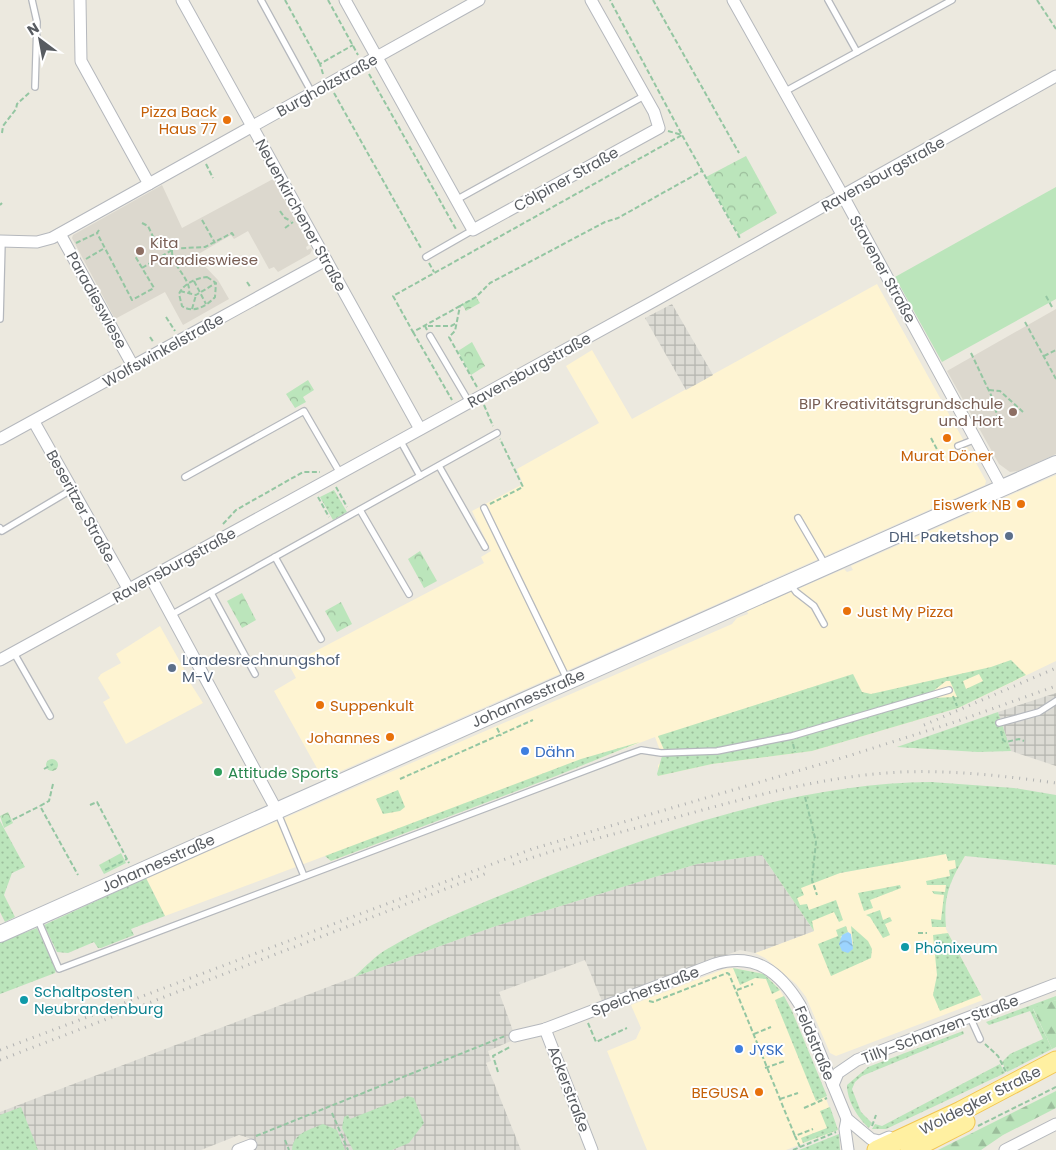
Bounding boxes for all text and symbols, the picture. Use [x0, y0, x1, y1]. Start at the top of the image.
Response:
north arrow [15, 15, 65, 65]
text: N [23, 18, 43, 40]
street label: Burgholzstraße [273, 48, 381, 122]
place label: Pizza Back Haus 77 [141, 101, 217, 139]
marker: Pizza Back Haus 77 [221, 114, 233, 126]
street label: Ravensburgstraße [817, 131, 949, 217]
street label: Neuenkirchener Straße [250, 135, 352, 295]
street label: Cölpiner Straße [510, 142, 622, 216]
street label: Stavener Straße [845, 211, 921, 327]
place label: Kita Paradieswiese [150, 232, 258, 270]
marker: Kita Paradieswiese [134, 245, 146, 257]
street label: Paradieswiese [62, 248, 132, 352]
street label: Wolfswinkelstraße [99, 308, 227, 392]
street label: Ravensburgstraße [463, 327, 595, 413]
place label: BIP Kreativitätsgrundschule und Hort [799, 393, 1003, 431]
marker: BIP Kreativitätsgrundschule und Hort [1007, 406, 1019, 418]
marker: Murat Döner [941, 432, 953, 444]
place label: Murat Döner [901, 445, 994, 466]
street label: Beseritzer Straße [41, 446, 121, 566]
place label: Eiswerk NB [933, 494, 1011, 515]
marker: Eiswerk NB [1015, 498, 1027, 510]
street label: Ravensburgstraße [108, 522, 240, 608]
place label: DHL Paketshop [889, 526, 999, 547]
marker: DHL Paketshop [1003, 530, 1015, 542]
place label: Just My Pizza [857, 601, 953, 622]
marker: Just My Pizza [841, 605, 853, 617]
place label: Landesrechnungshof M-V [182, 649, 340, 687]
marker: Landesrechnungshof M-V [166, 662, 178, 674]
street label: Johannesstraße [468, 664, 588, 732]
place label: Suppenkult [330, 695, 414, 716]
marker: Suppenkult [314, 699, 326, 711]
place label: Johannes [306, 727, 380, 748]
marker: Johannes [384, 731, 396, 743]
place label: Dähn [535, 741, 575, 762]
marker: Dähn [519, 745, 531, 757]
place label: Attitude Sports [228, 762, 339, 783]
marker: Attitude Sports [212, 766, 224, 778]
street label: Johannesstraße [98, 829, 218, 897]
place label: Phönixeum [915, 937, 998, 958]
marker: Phönixeum [899, 941, 911, 953]
street label: Speicherstraße [588, 961, 702, 1021]
place label: Schaltposten Neubrandenburg [34, 981, 163, 1019]
street label: Tilly-Schanzen-Straße [858, 989, 1022, 1069]
marker: Schaltposten Neubrandenburg [18, 994, 30, 1006]
street label: Feldstraße [790, 1002, 840, 1084]
place label: JYSK [749, 1039, 784, 1060]
street label: Ackerstraße [543, 1043, 595, 1135]
marker: JYSK [733, 1043, 745, 1055]
street label: Woldegker Straße [916, 1060, 1044, 1140]
place label: BEGUSA [691, 1082, 749, 1103]
marker: BEGUSA [753, 1086, 765, 1098]

